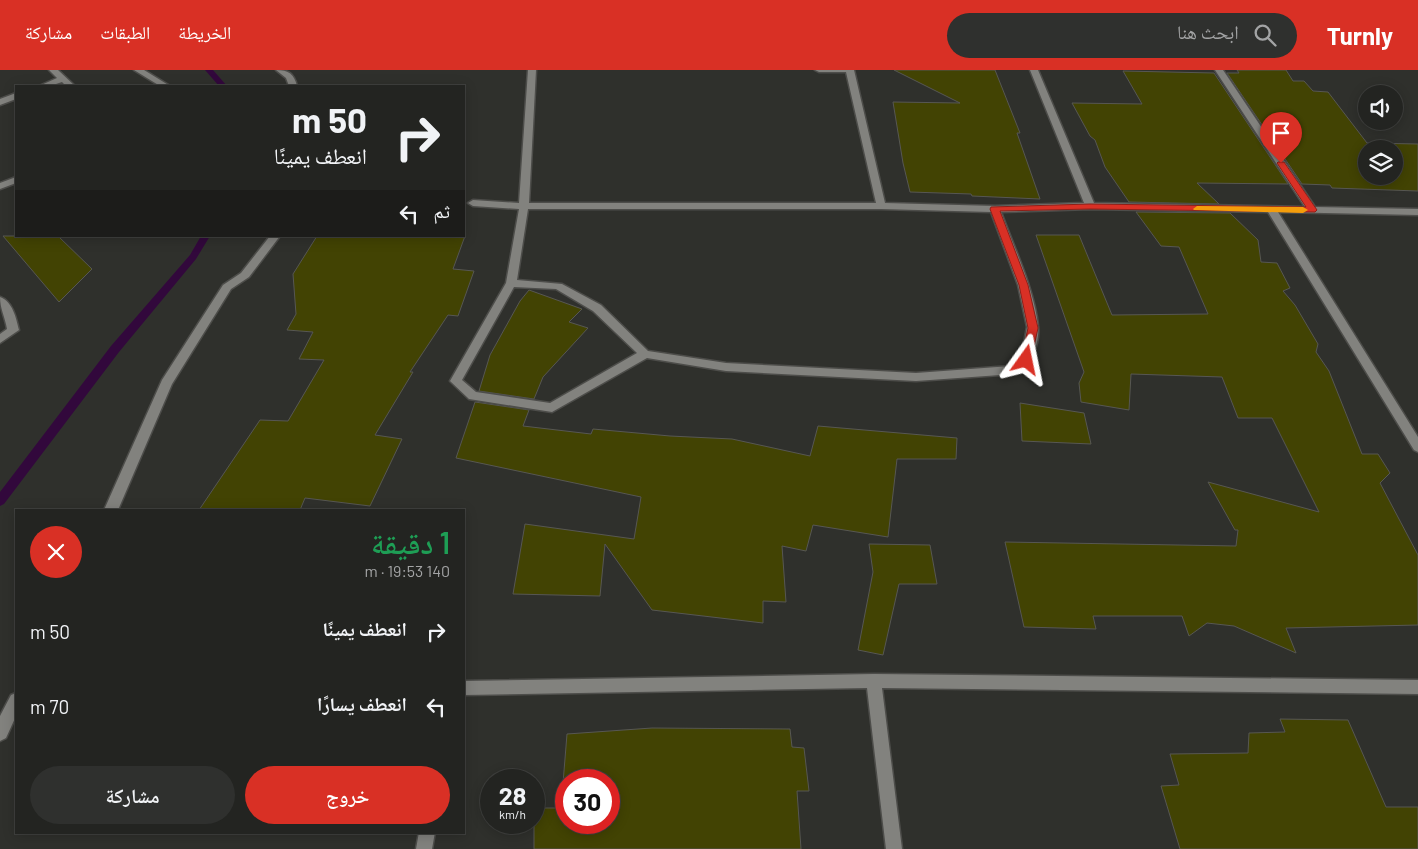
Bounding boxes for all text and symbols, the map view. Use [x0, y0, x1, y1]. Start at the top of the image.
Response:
search box [947, 13, 1297, 58]
text: ابحث هنا [1177, 20, 1239, 43]
text: مشاركة [25, 21, 72, 43]
text: الطبقات [100, 21, 150, 43]
text: الخريطة [178, 21, 231, 43]
icon: search [1251, 21, 1279, 49]
text: Turnly [1327, 21, 1393, 50]
map controls [1358, 85, 1403, 185]
button: sound [1358, 85, 1403, 130]
text: 50 m [292, 98, 367, 140]
icon: right [385, 105, 450, 170]
pin [1260, 112, 1302, 163]
icon: arrive [1267, 119, 1295, 147]
button: layers [1358, 140, 1403, 185]
text: انعطف يمينًا [274, 142, 367, 168]
text: ثم [433, 199, 450, 222]
icon: left [395, 200, 423, 228]
position arrow [999, 333, 1051, 385]
text: 1 دقيقة [371, 524, 450, 560]
button: close [30, 526, 82, 578]
text: 140 m · 19:53 [365, 561, 450, 580]
text: انعطف يمينًا [323, 617, 407, 640]
icon: right [422, 618, 450, 646]
text: 50 m [30, 620, 70, 643]
text: انعطف يسارًا [317, 692, 407, 715]
icon: left [422, 693, 450, 721]
text: 70 m [30, 695, 69, 718]
button: مشاركة [30, 766, 235, 824]
button: خروج [245, 766, 450, 824]
speed limit sign: 30 [555, 769, 620, 834]
text: 28 [499, 780, 526, 810]
text: km/h [499, 807, 526, 821]

